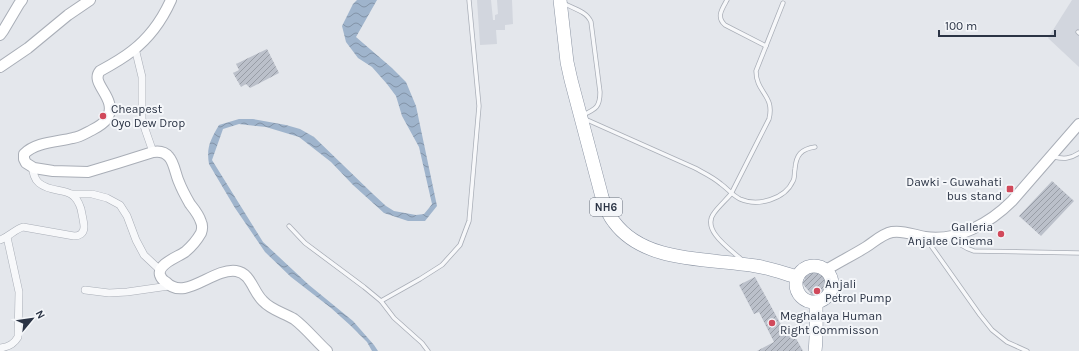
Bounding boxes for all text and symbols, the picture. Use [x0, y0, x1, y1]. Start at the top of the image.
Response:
scale bar [939, 12, 1055, 38]
text: 100 m [945, 19, 977, 33]
place label: Cheapest Oyo Dew Drop [111, 102, 185, 130]
marker: Cheapest Oyo Dew Drop [98, 111, 108, 121]
place label: Dawki - Guwahati bus stand [906, 175, 1002, 203]
marker: Dawki - Guwahati bus stand [1005, 184, 1015, 194]
road number: NH6 [590, 198, 622, 216]
place label: Galleria Anjalee Cinema [908, 220, 993, 248]
marker: Galleria Anjalee Cinema [996, 229, 1006, 239]
place label: Anjali Petrol Pump [825, 277, 892, 305]
marker: Anjali Petrol Pump [812, 286, 822, 296]
north arrow [12, 299, 52, 339]
text: N [33, 308, 48, 321]
place label: Meghalaya Human Right Commisson [780, 309, 882, 337]
marker: Meghalaya Human Right Commisson [767, 318, 777, 328]

